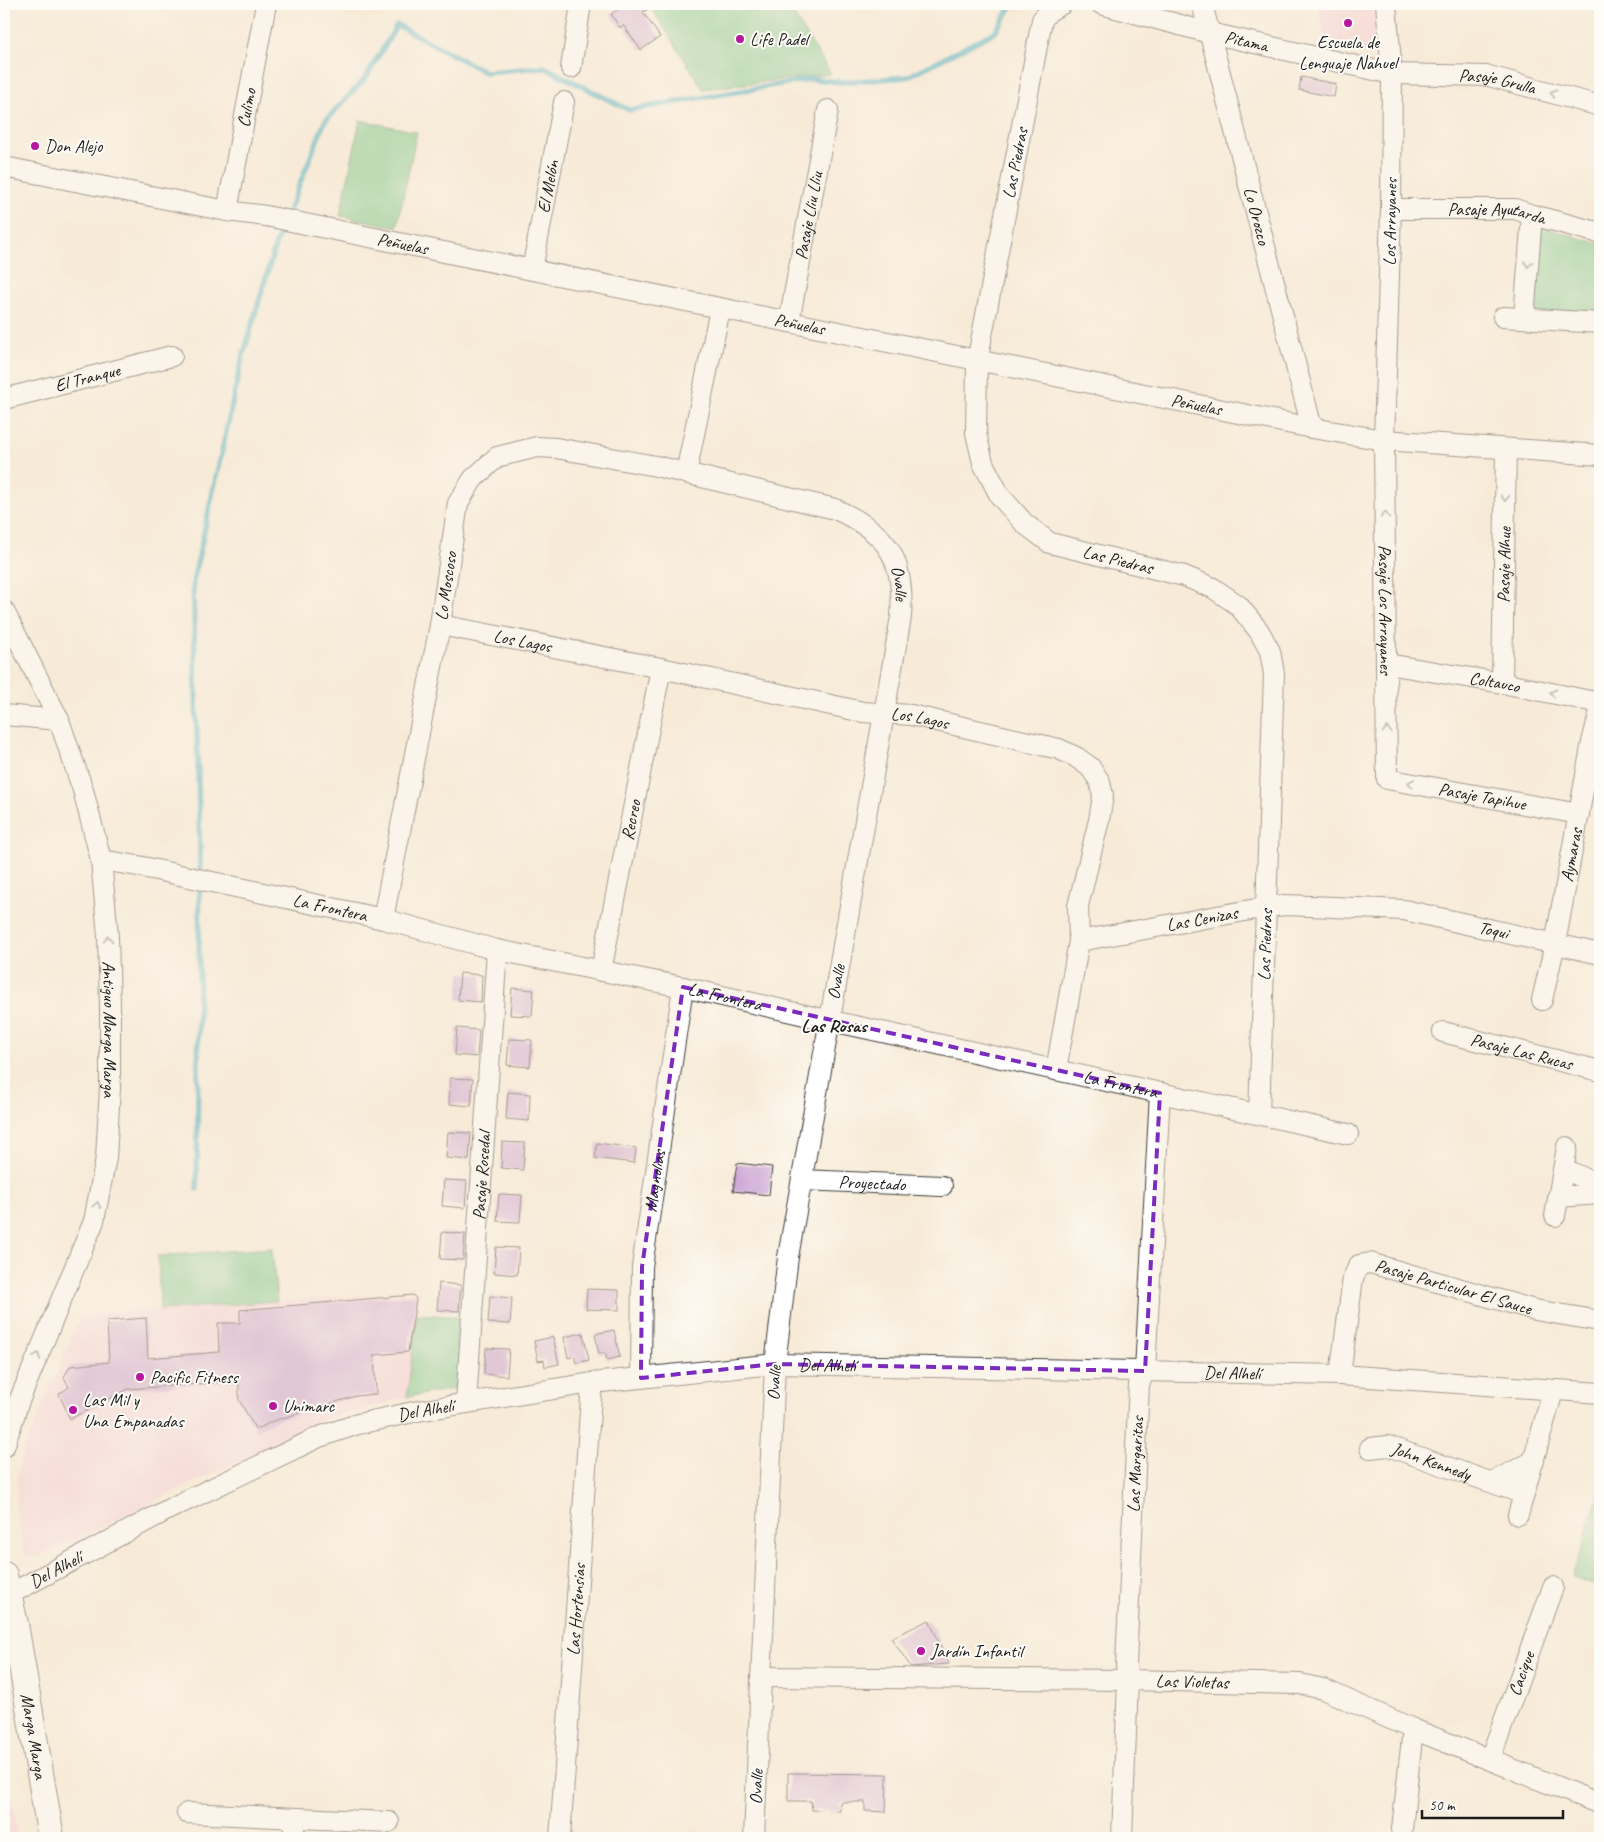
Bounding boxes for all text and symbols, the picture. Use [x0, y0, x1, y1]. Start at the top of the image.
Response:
marker: Escuela de Lenguaje Nahuel [1342, 17, 1354, 29]
street label: Pitama [1223, 26, 1272, 57]
place label: Life Padel [750, 28, 811, 50]
place label: Escuela de Lenguaje Nahuel [1299, 31, 1400, 74]
marker: Life Padel [734, 33, 746, 45]
street label: Pasaje Grulla [1458, 64, 1540, 100]
street label: Culimo [232, 85, 261, 129]
one-way arrow [1550, 89, 1558, 99]
street label: Las Piedras [997, 124, 1033, 200]
place label: Don Alejo [45, 135, 104, 157]
marker: Don Alejo [29, 140, 41, 152]
street label: El Melón [532, 157, 564, 215]
street label: Pasaje Lliu Lliu [790, 169, 828, 261]
street label: Los Arrayanes [1378, 176, 1402, 266]
street label: Lo Orozco [1239, 185, 1275, 249]
street label: Pasaje Ayutarda [1448, 198, 1549, 229]
street label: Peñuelas [375, 228, 432, 260]
one-way arrow [1523, 260, 1534, 268]
street label: Peñuelas [772, 308, 829, 340]
street label: El Tranque [53, 359, 123, 397]
street label: Peñuelas [1169, 389, 1226, 421]
one-way arrow [1500, 494, 1510, 502]
one-way arrow [1380, 511, 1390, 518]
street label: Pasaje Alhue [1492, 526, 1516, 603]
street label: Las Piedras [1081, 540, 1157, 579]
street label: Pasaje Los Arrayanes [1374, 545, 1397, 677]
street label: Lo Moscoso [430, 549, 462, 622]
street label: Ovalle [886, 563, 913, 602]
street label: Los Lagos [492, 625, 555, 658]
street label: Coltauco [1468, 667, 1523, 698]
one-way arrow [1548, 689, 1557, 699]
street label: Los Lagos [890, 703, 952, 735]
one-way arrow [1382, 726, 1392, 734]
one-way arrow [1406, 778, 1415, 788]
street label: Pasaje Tapihue [1437, 778, 1529, 815]
street label: Recreo [616, 796, 646, 842]
street label: Aymaras [1556, 825, 1587, 883]
street label: La Frontera [291, 889, 370, 926]
street label: Las Cenizas [1165, 901, 1241, 936]
street label: Las Piedras [1253, 907, 1277, 981]
street label: Toqui [1477, 916, 1513, 945]
one-way arrow [102, 934, 113, 942]
street label: Antiguo Marga Marga [98, 961, 121, 1099]
street label: Ovalle [822, 962, 850, 1001]
street label: La Frontera [686, 978, 765, 1016]
district label: Las Rosas [801, 1014, 869, 1038]
street label: Pasaje Las Rucas [1468, 1028, 1577, 1075]
street label: La Frontera [1081, 1065, 1161, 1103]
street label: Pasaje Rosedal [468, 1128, 496, 1220]
street label: Magnolias [639, 1147, 670, 1213]
street label: Proyectado [838, 1171, 907, 1195]
one-way arrow [91, 1201, 101, 1210]
street label: Pasaje Particular El Sauce [1373, 1254, 1535, 1320]
one-way arrow [31, 1352, 42, 1361]
street label: Del Alhelí [799, 1353, 859, 1377]
street label: Del Alhelí [1204, 1361, 1264, 1385]
street label: Ovalle [762, 1364, 786, 1401]
place label: Pacific Fitness [150, 1366, 240, 1388]
marker: Pacific Fitness [134, 1371, 146, 1383]
place label: Las Mil y Una Empanadas [83, 1389, 185, 1432]
street label: Del Alhelí [395, 1394, 459, 1426]
place label: Unimarc [283, 1395, 336, 1417]
marker: Unimarc [267, 1400, 279, 1412]
marker: Las Mil y Una Empanadas [67, 1404, 79, 1416]
street label: Las Margaritas [1122, 1414, 1149, 1513]
street label: John Kennedy [1388, 1437, 1475, 1486]
street label: Del Alhelí [25, 1545, 89, 1593]
street label: Las Hortensias [562, 1561, 590, 1656]
place label: Jardín Infantil [930, 1640, 1025, 1662]
marker: Jardín Infantil [915, 1645, 927, 1657]
street label: Cacique [1503, 1647, 1540, 1699]
street label: Las Violetas [1155, 1670, 1230, 1693]
street label: Marga Marga [16, 1692, 52, 1782]
street label: Ovalle [744, 1768, 768, 1805]
scale bar [1422, 1787, 1563, 1819]
text: 50 m [1429, 1796, 1456, 1815]

